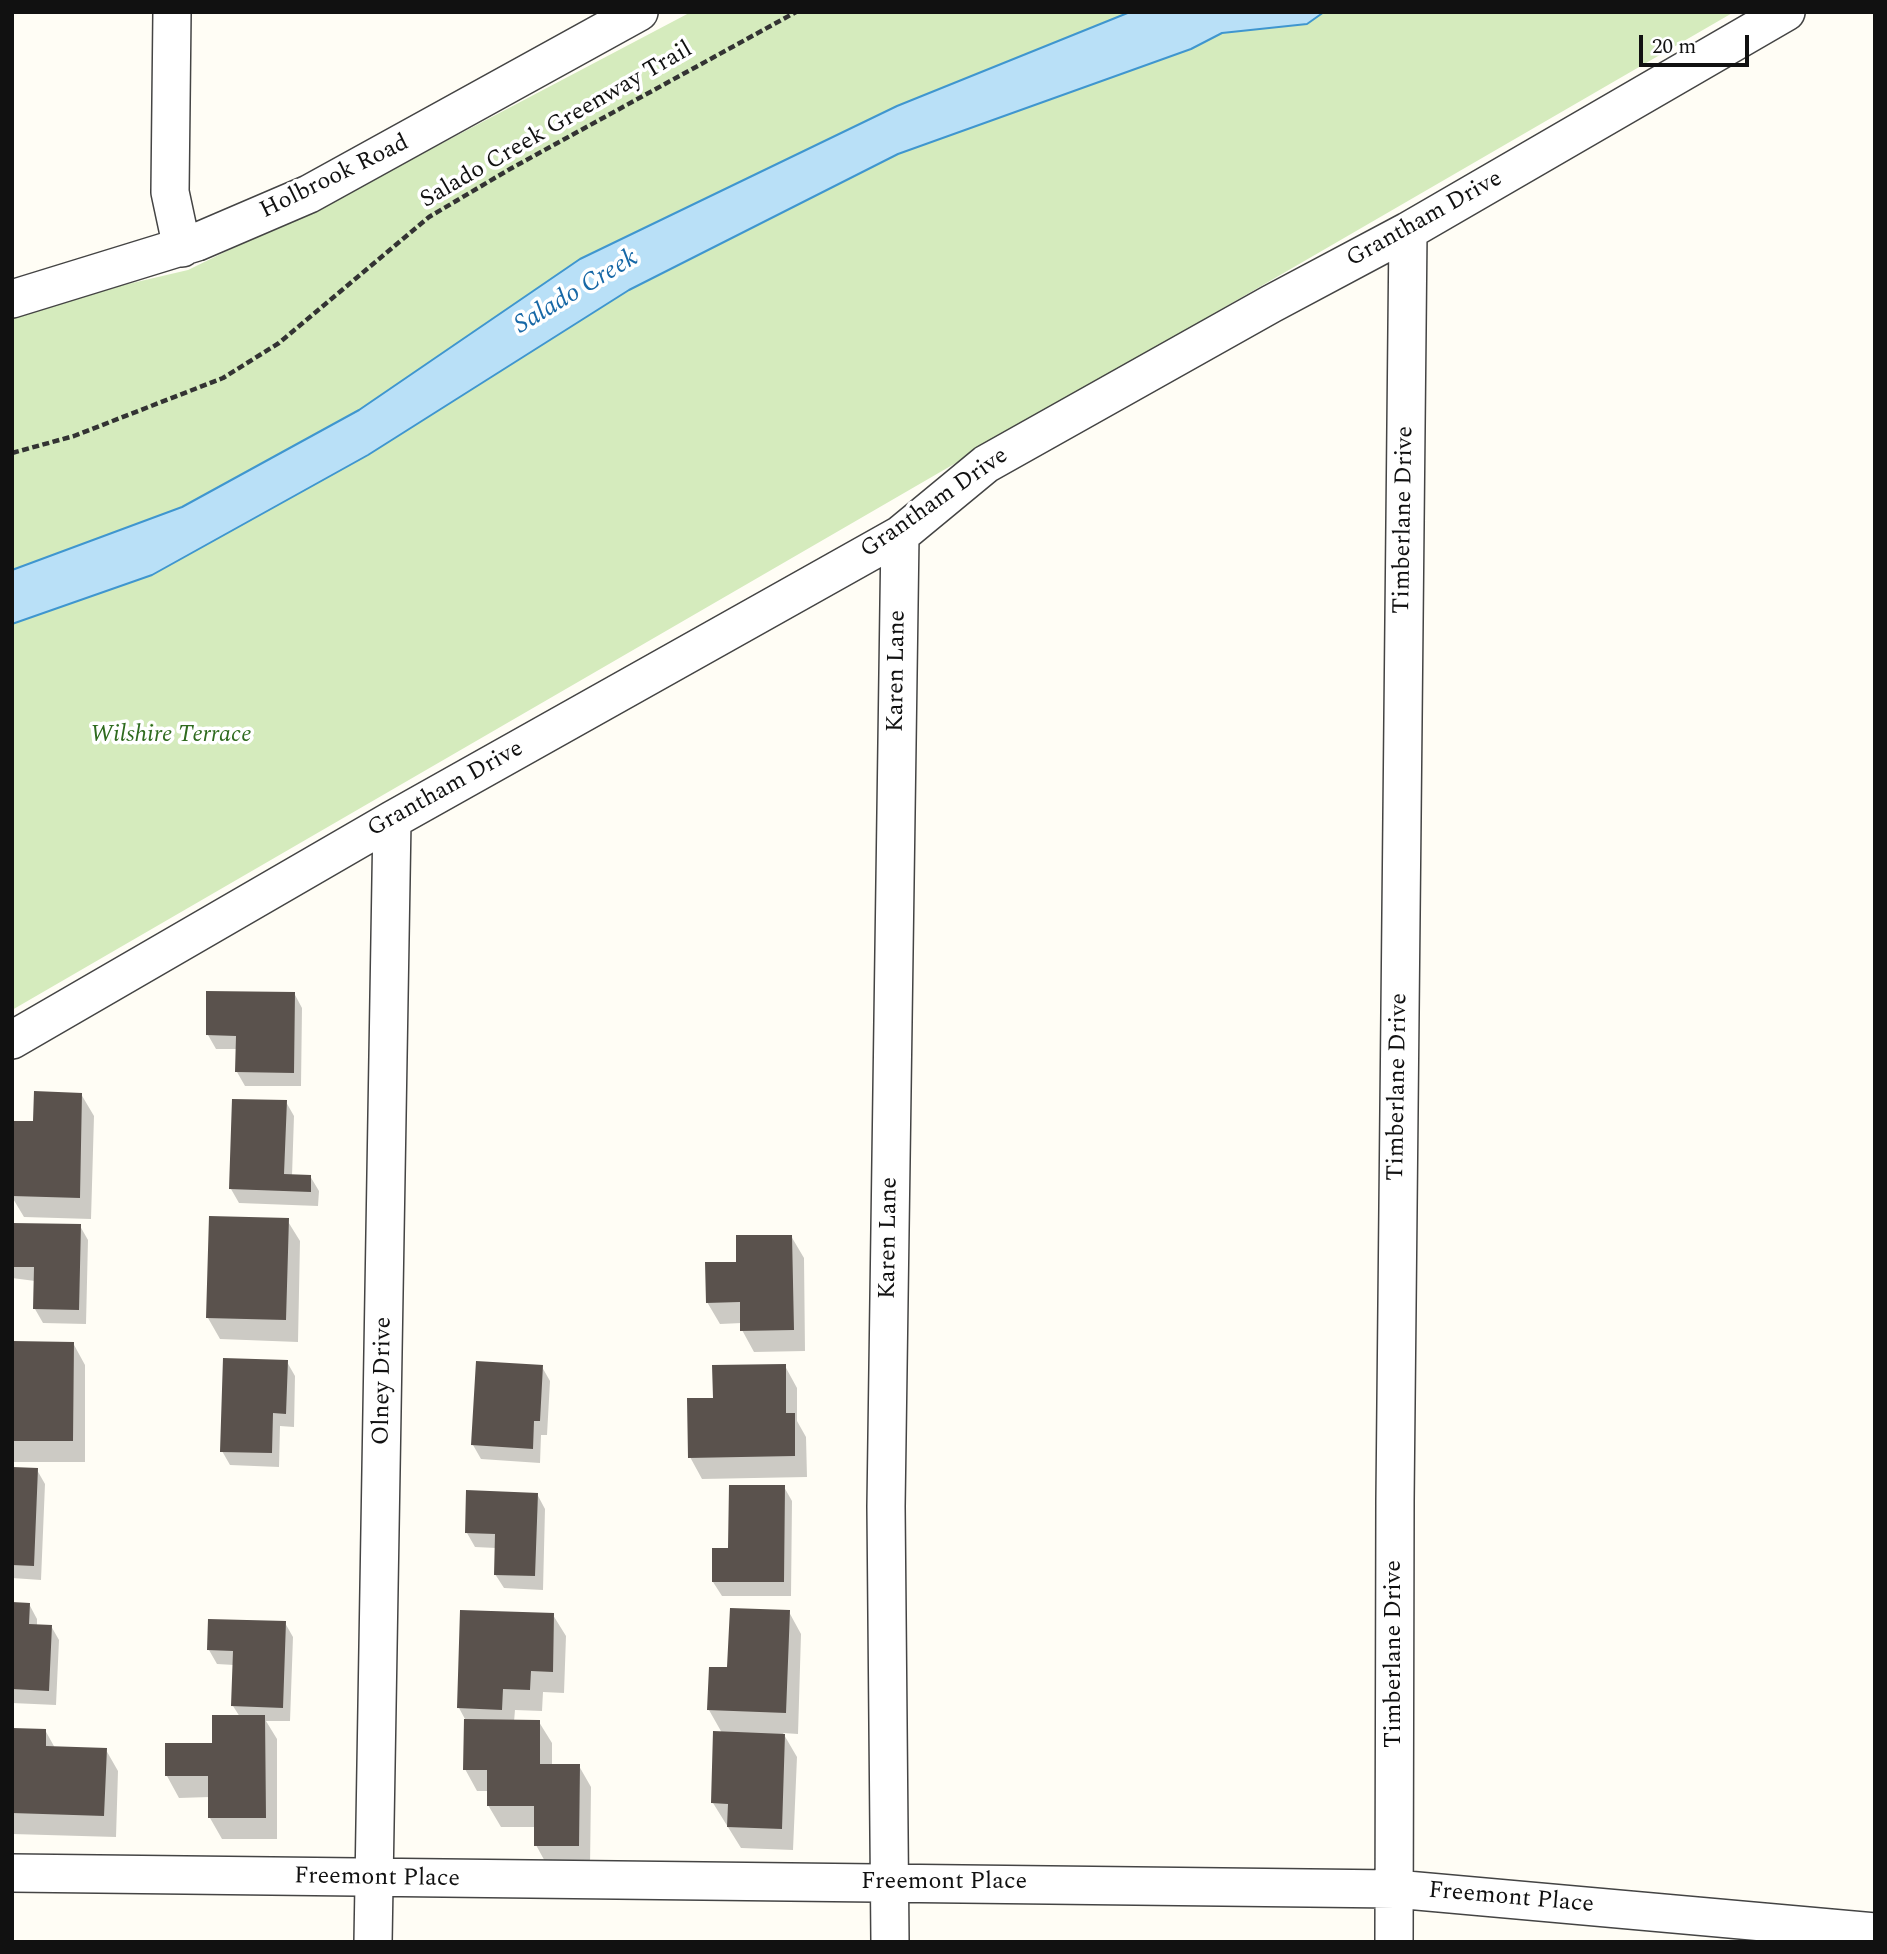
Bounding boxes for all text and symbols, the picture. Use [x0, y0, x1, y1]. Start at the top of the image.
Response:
scale bar [1642, 21, 1752, 65]
text: 20 m [1652, 31, 1696, 63]
street label: Salado Creek Greenway Trail [416, 36, 698, 216]
street label: Holbrook Road [256, 130, 414, 226]
street label: Grantham Drive [1342, 165, 1508, 275]
water label: Salado Creek [509, 244, 645, 342]
street label: Timberlane Drive [1389, 426, 1421, 614]
street label: Grantham Drive [856, 442, 1014, 566]
street label: Karen Lane [883, 610, 913, 732]
park label: Wilshire Terrace [90, 722, 252, 750]
street label: Grantham Drive [363, 735, 529, 845]
street label: Timberlane Drive [1383, 993, 1415, 1181]
street label: Karen Lane [875, 1177, 905, 1299]
street label: Olney Drive [368, 1317, 400, 1445]
street label: Timberlane Drive [1381, 1560, 1409, 1748]
street label: Freemont Place [294, 1863, 460, 1895]
street label: Freemont Place [861, 1869, 1027, 1897]
street label: Freemont Place [1427, 1877, 1595, 1921]

